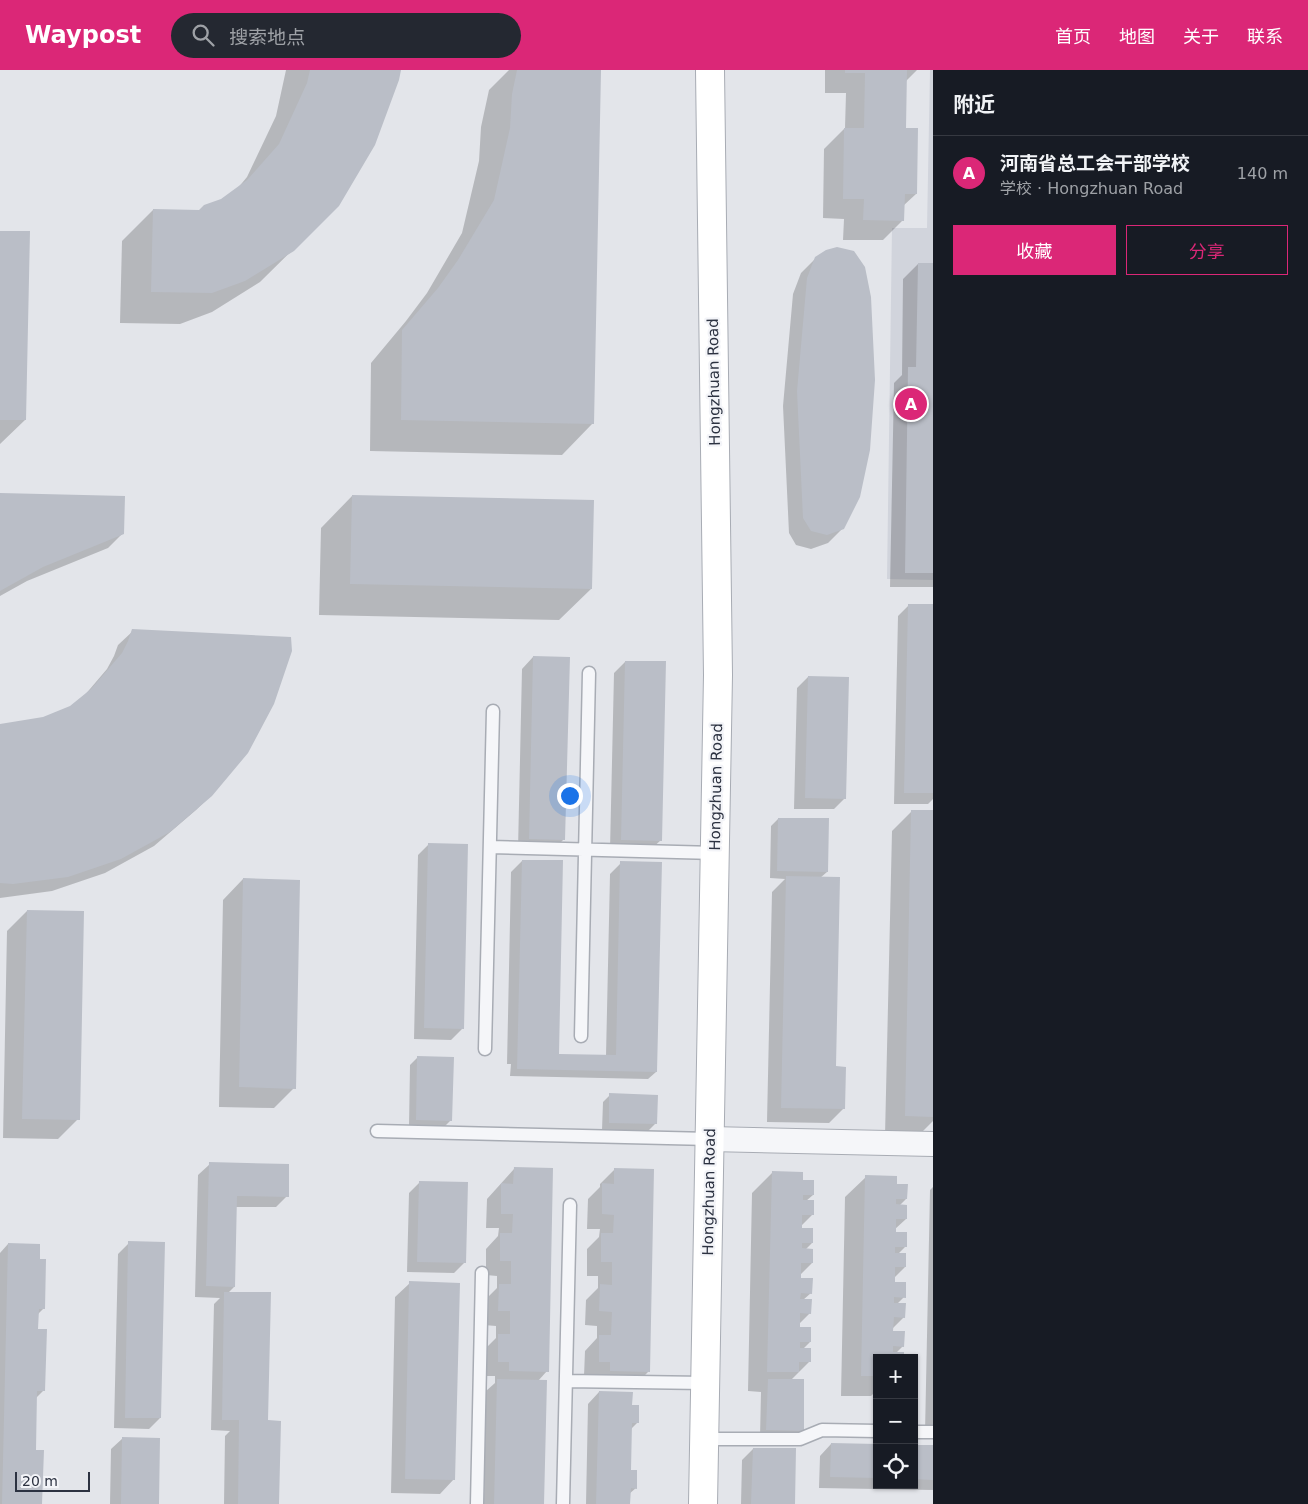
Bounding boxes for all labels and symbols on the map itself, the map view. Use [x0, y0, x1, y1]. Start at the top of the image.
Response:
street label: Hongzhuan Road [704, 318, 724, 446]
pin: A [895, 385, 927, 423]
street label: Hongzhuan Road [706, 723, 726, 851]
your location [557, 783, 583, 809]
street label: Hongzhuan Road [699, 1128, 719, 1256]
scale bar [15, 1469, 90, 1492]

